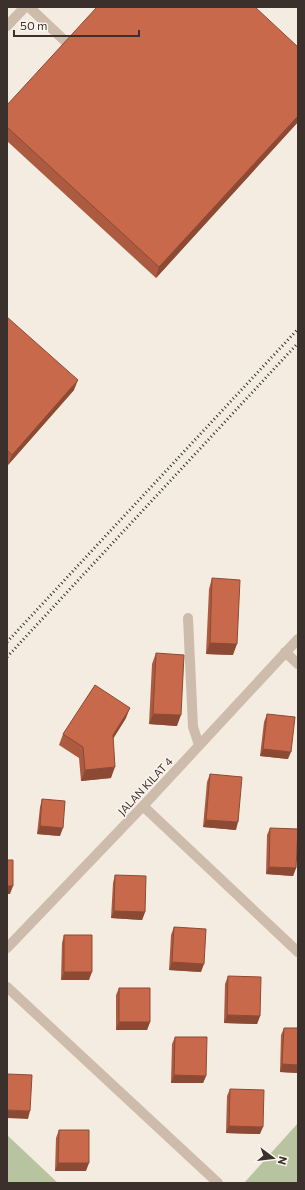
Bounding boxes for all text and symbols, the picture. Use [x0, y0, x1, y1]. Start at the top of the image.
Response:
scale bar [14, 12, 139, 38]
text: 50 m [20, 18, 48, 32]
street label: JALAN KILAT 4 [115, 754, 176, 818]
north arrow [253, 1138, 293, 1178]
text: N [276, 1155, 290, 1166]

